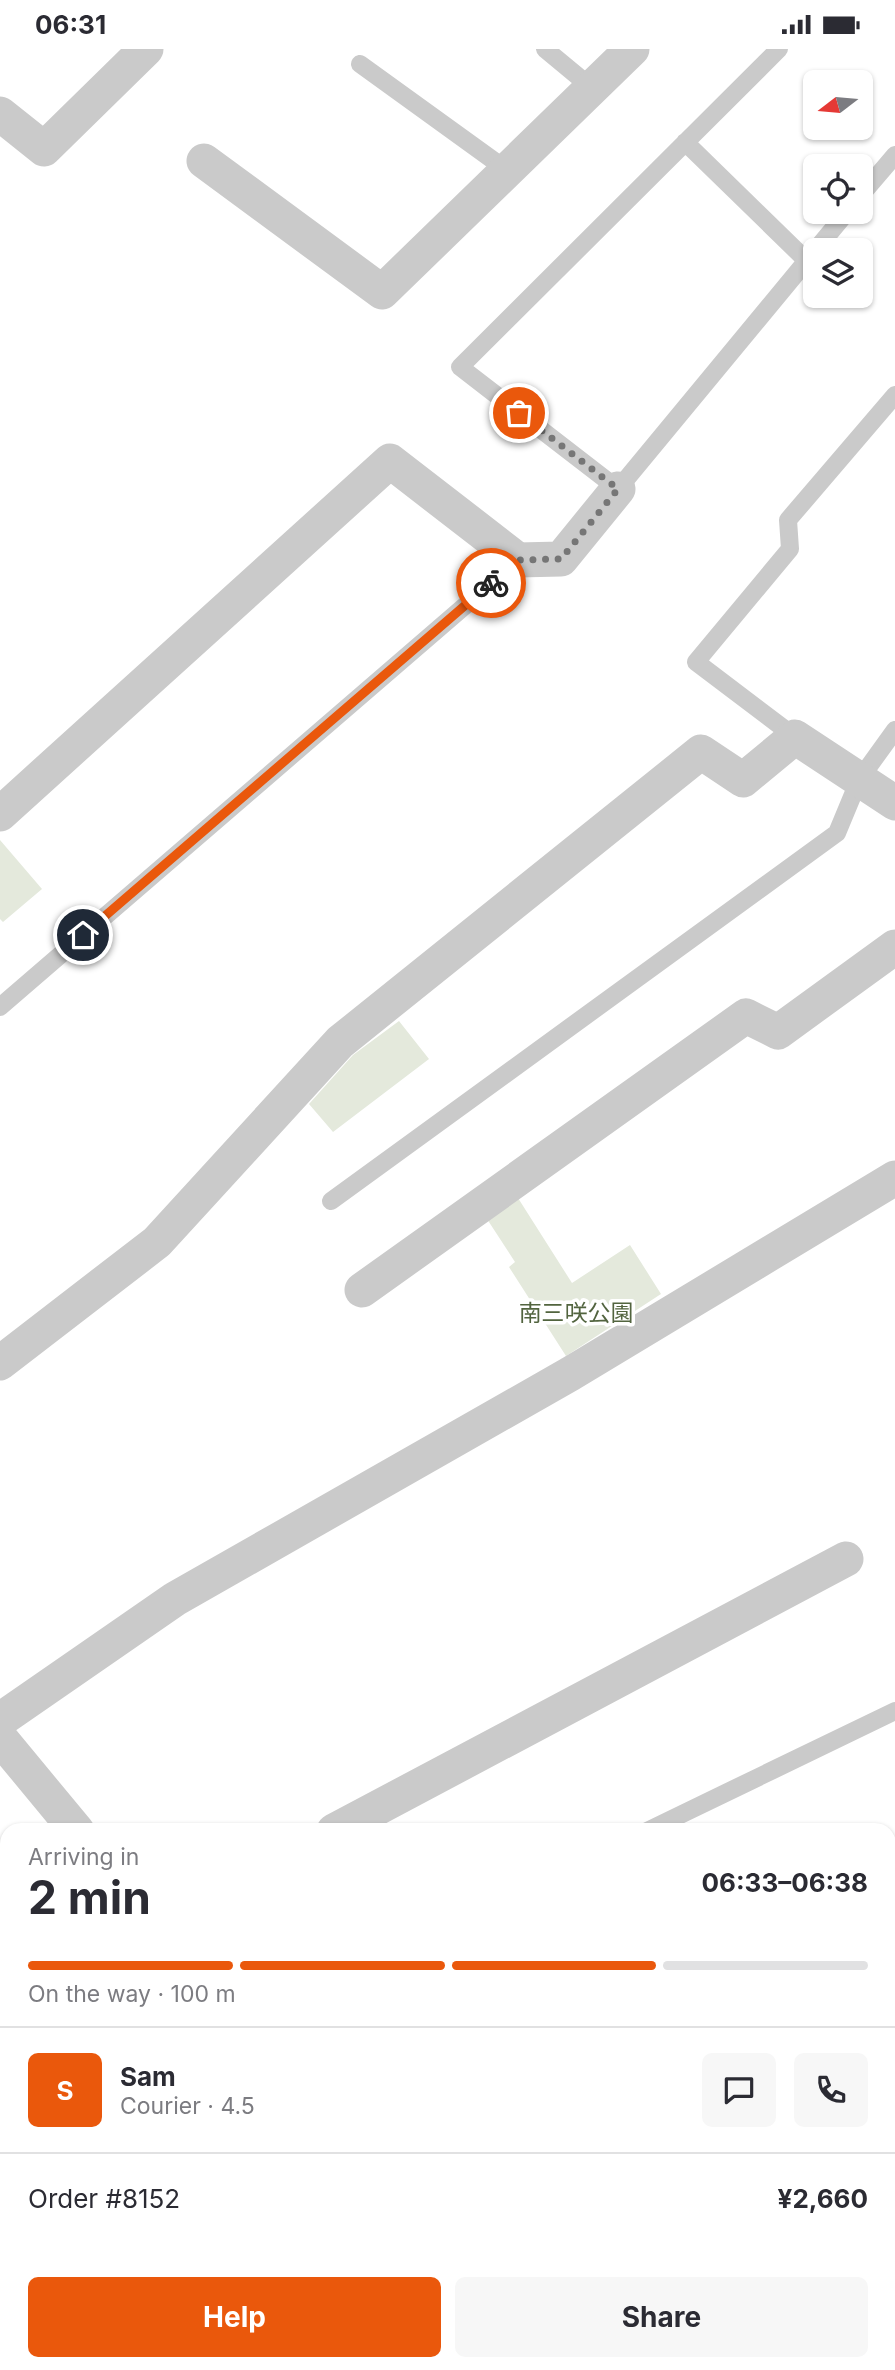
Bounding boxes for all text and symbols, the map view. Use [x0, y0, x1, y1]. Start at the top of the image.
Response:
text: 06:31 [35, 9, 106, 40]
north arrow [803, 70, 873, 140]
map controls [803, 70, 873, 308]
button: locate [803, 154, 873, 224]
button: layers [803, 238, 873, 308]
pin [489, 383, 549, 443]
icon: bag [500, 394, 538, 432]
courier [456, 548, 526, 618]
icon: bike [472, 564, 510, 602]
pin [53, 905, 113, 965]
icon: home [64, 916, 102, 954]
park label: 南三咲公園 [519, 1299, 634, 1327]
text: Arriving in [28, 1843, 139, 1871]
text: 06:33–06:38 [702, 1867, 868, 1898]
text: 2 min [28, 1869, 151, 1925]
text: On the way · 100 m [28, 1980, 236, 2008]
button: chat [702, 2053, 776, 2127]
button: phone [794, 2053, 868, 2127]
text: Sam [120, 2061, 176, 2092]
text: S [56, 2075, 74, 2106]
text: Courier · 4.5 [120, 2092, 255, 2120]
text: Order #8152 [28, 2183, 180, 2214]
text: ¥2,660 [778, 2183, 868, 2214]
button: Help [28, 2277, 441, 2357]
button: Share [455, 2277, 868, 2357]

